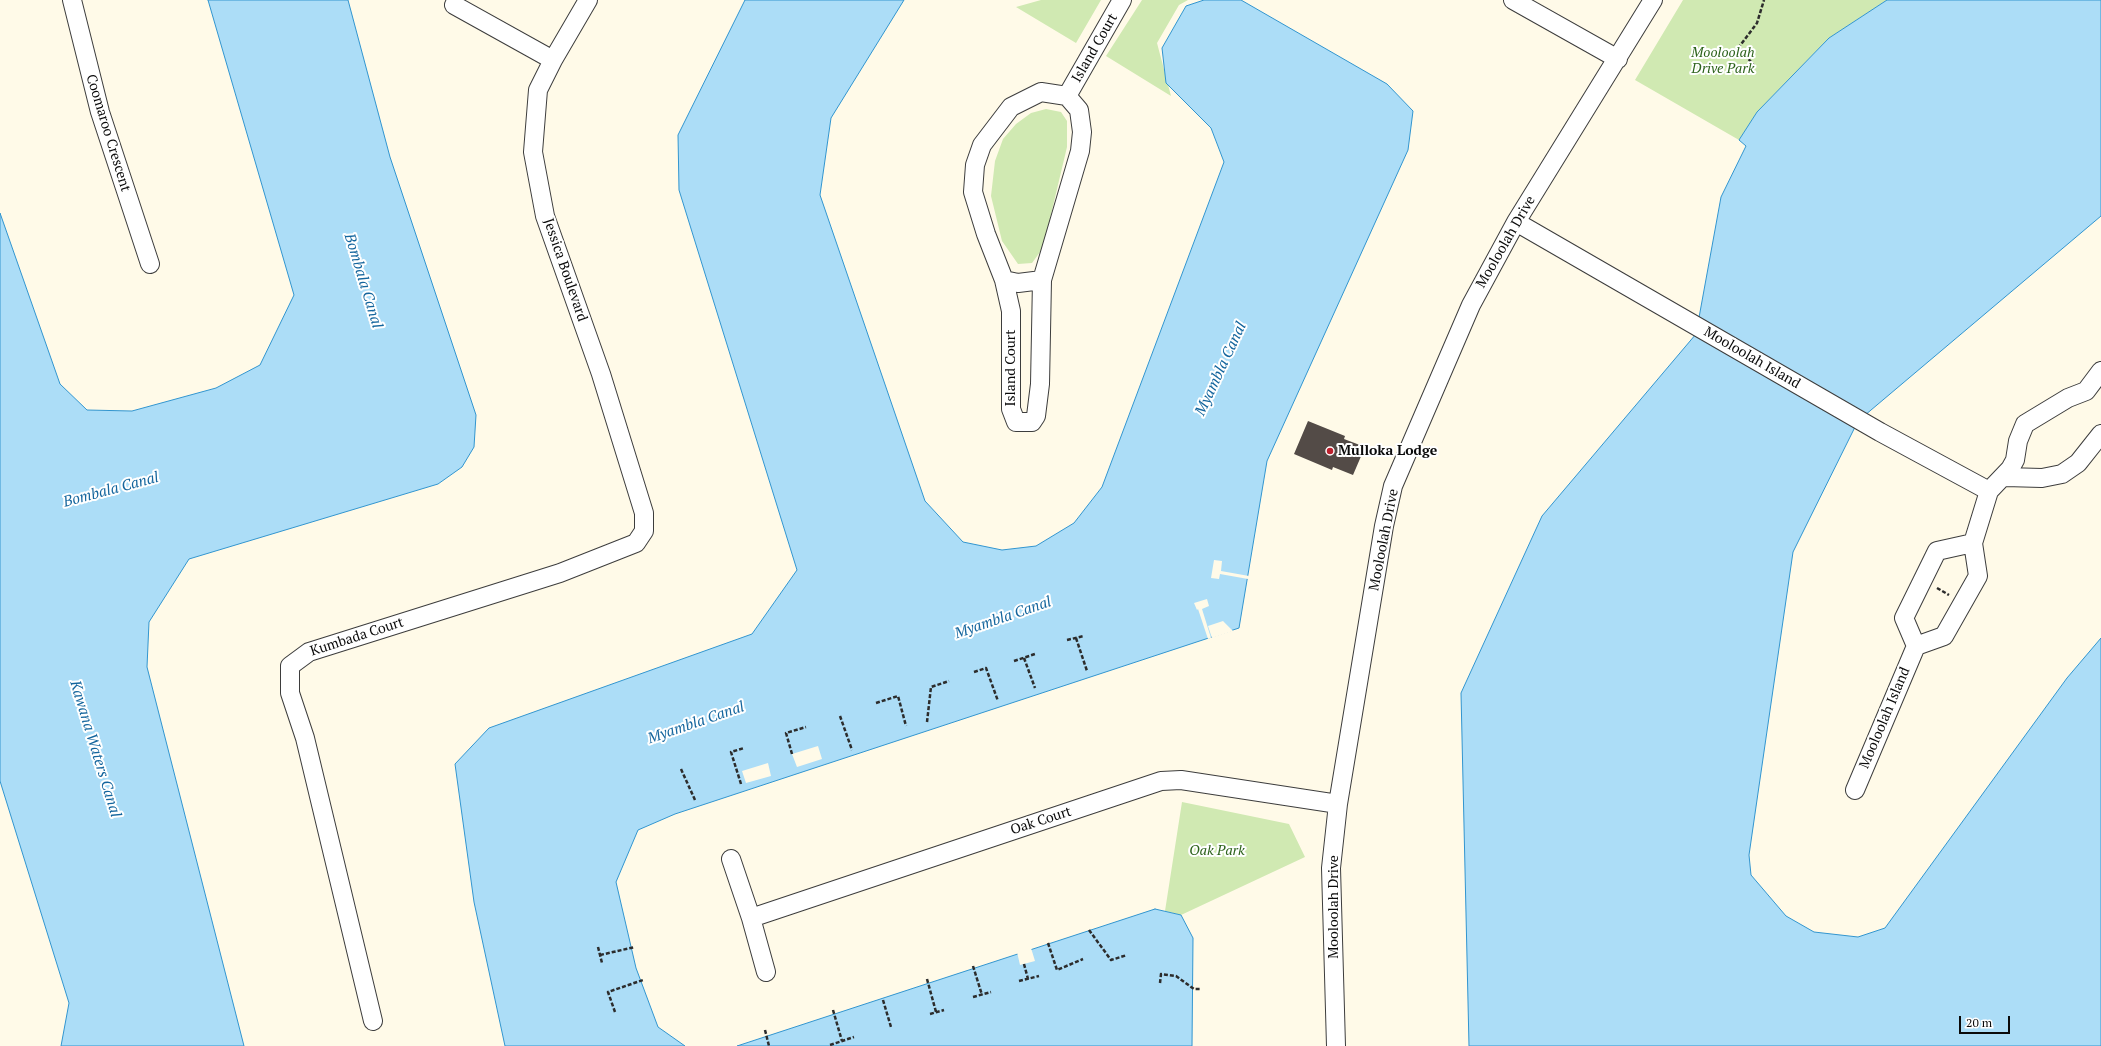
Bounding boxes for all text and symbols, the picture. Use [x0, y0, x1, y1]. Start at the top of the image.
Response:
street label: Island Court [1069, 11, 1121, 85]
park label: Mooloolah Drive Park [1691, 45, 1755, 78]
street label: Coomaroo Crescent [82, 72, 134, 194]
street label: Mooloolah Drive [1473, 193, 1539, 291]
street label: Jessica Boulevard [540, 216, 590, 324]
water label: Bombala Canal [340, 231, 386, 331]
water label: Myambla Canal [1191, 319, 1251, 419]
street label: Mooloolah Island [1701, 324, 1803, 392]
street label: Island Court [1003, 330, 1019, 406]
place label: Mulloka Lodge [1338, 443, 1437, 459]
marker: Mulloka Lodge [1325, 446, 1335, 456]
water label: Bombala Canal [61, 469, 161, 511]
street label: Mooloolah Drive [1366, 488, 1402, 592]
water label: Myambla Canal [952, 593, 1054, 643]
street label: Kumbada Court [308, 614, 406, 660]
street label: Mooloolah Island [1856, 665, 1914, 771]
water label: Kawana Waters Canal [66, 678, 124, 820]
water label: Myambla Canal [645, 698, 747, 748]
street label: Oak Court [1008, 803, 1074, 839]
park label: Oak Park [1189, 843, 1245, 859]
street label: Mooloolah Drive [1326, 855, 1342, 959]
scale bar [1961, 1008, 2012, 1034]
text: 20 m [1966, 1015, 1992, 1030]

